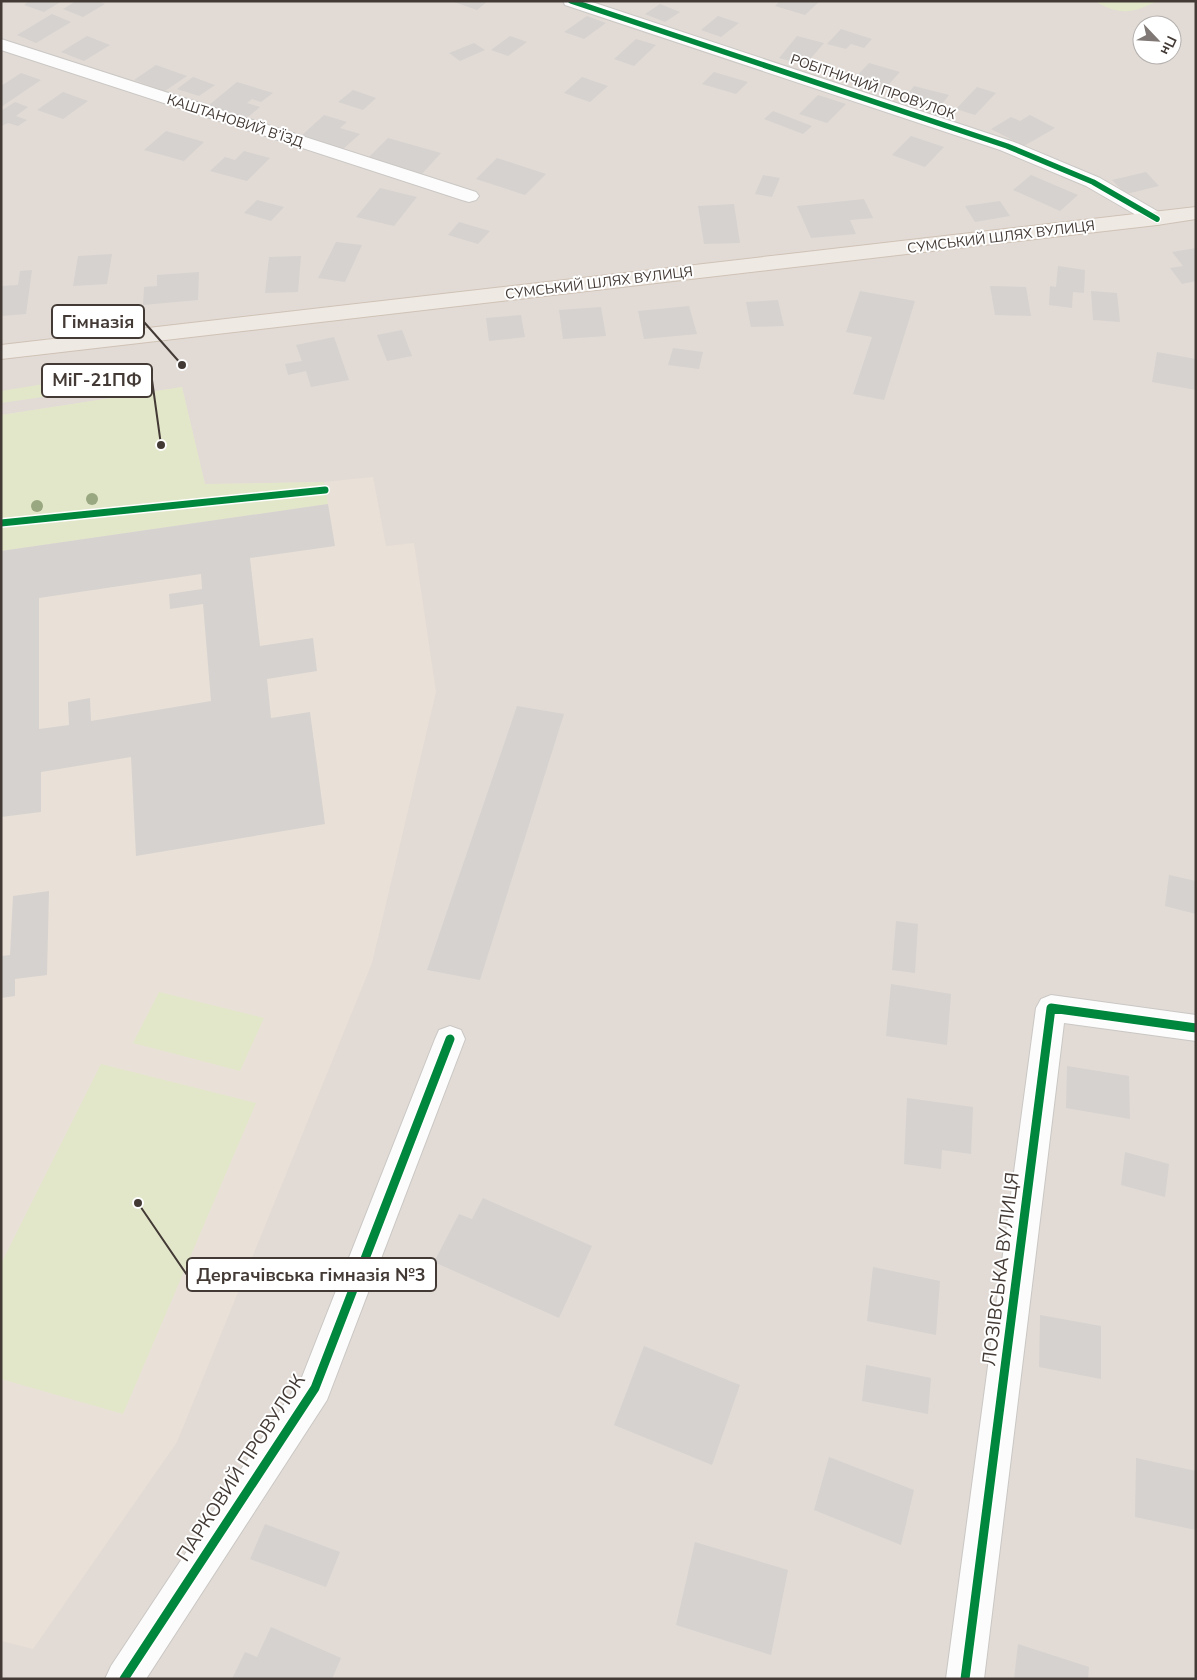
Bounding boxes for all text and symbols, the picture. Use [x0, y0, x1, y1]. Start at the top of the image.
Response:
north arrow [1132, 15, 1182, 65]
text: Пн [1156, 33, 1181, 58]
street label: РОБІТНИЧИЙ ПРОВУЛОК [788, 50, 958, 124]
street label: КАШТАНОВИЙ В’ЇЗД [164, 90, 306, 152]
street label: СУМСЬКИЙ ШЛЯХ ВУЛИЦЯ [906, 216, 1096, 258]
street label: СУМСЬКИЙ ШЛЯХ ВУЛИЦЯ [504, 262, 694, 304]
callout: Гімназія [52, 305, 144, 338]
text: Гімназія [62, 310, 134, 334]
callout: МіГ-21ПФ [42, 364, 152, 397]
text: МіГ-21ПФ [52, 368, 142, 392]
street label: ЛОЗІВСЬКА ВУЛИЦЯ [976, 1171, 1026, 1367]
callout: Дергачівська гімназія №3 [187, 1258, 436, 1291]
text: Дергачівська гімназія №3 [196, 1263, 426, 1287]
street label: ПАРКОВИЙ ПРОВУЛОК [171, 1369, 311, 1567]

